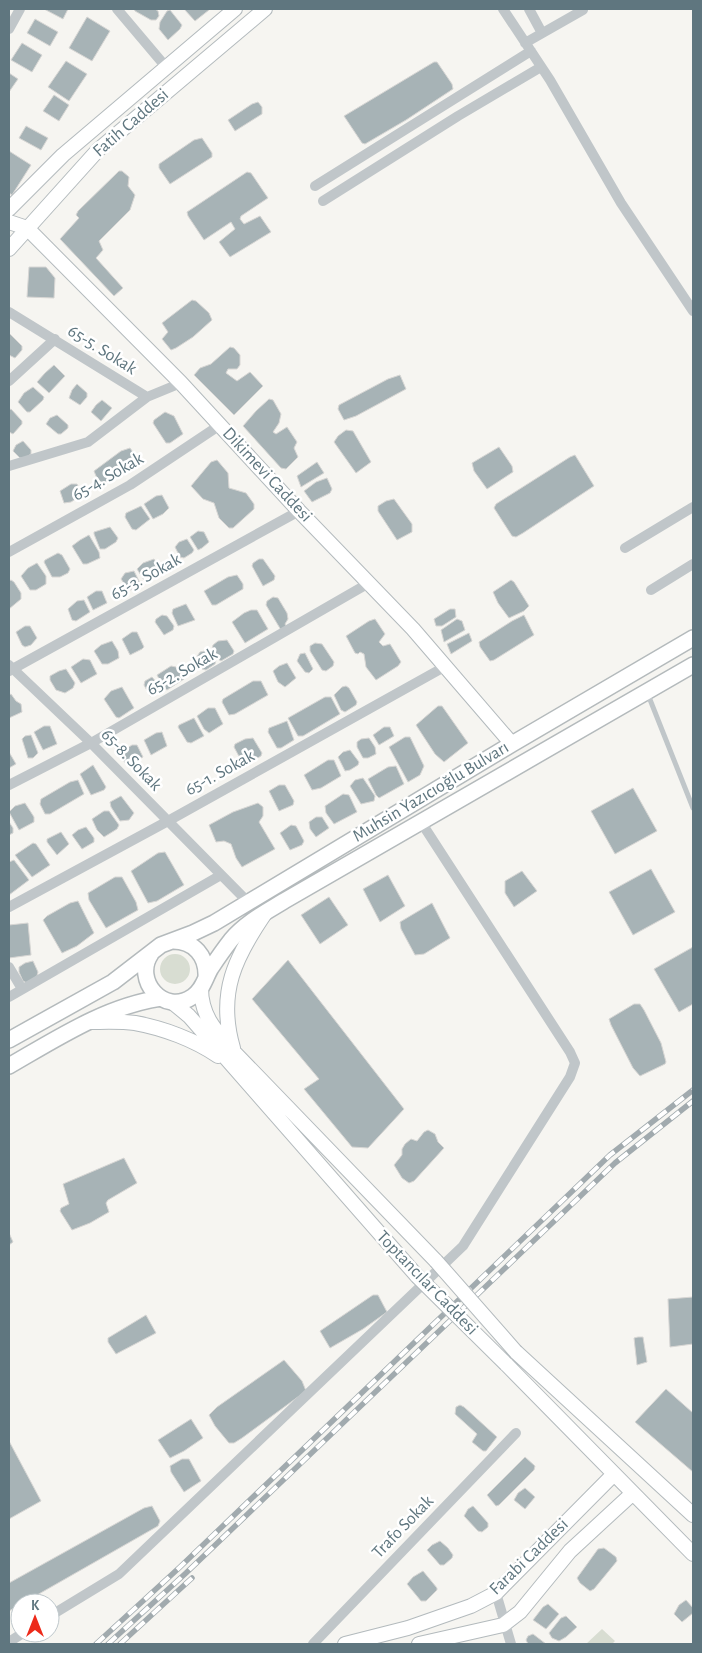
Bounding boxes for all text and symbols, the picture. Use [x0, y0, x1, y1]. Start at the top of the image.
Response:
street label: Fatih Caddesi [90, 85, 172, 161]
street label: 65-5. Sokak [64, 322, 140, 379]
street label: Dikimevi Caddesi [219, 424, 315, 526]
street label: 65-4. Sokak [69, 449, 147, 504]
street label: 65-3. Sokak [108, 550, 185, 604]
street label: 65-2. Sokak [144, 644, 221, 699]
street label: 65-8. Sokak [97, 726, 165, 795]
street label: Muhsin Yazıcıoğlu Bulvarı [350, 738, 512, 846]
street label: 65-1. Sokak [182, 746, 258, 799]
street label: Toptancılar Caddesi [373, 1227, 481, 1339]
street label: Trafo Sokak [369, 1492, 438, 1562]
street label: Farabi Caddesi [486, 1515, 572, 1599]
north arrow [10, 1593, 60, 1643]
text: K [31, 1599, 40, 1613]

